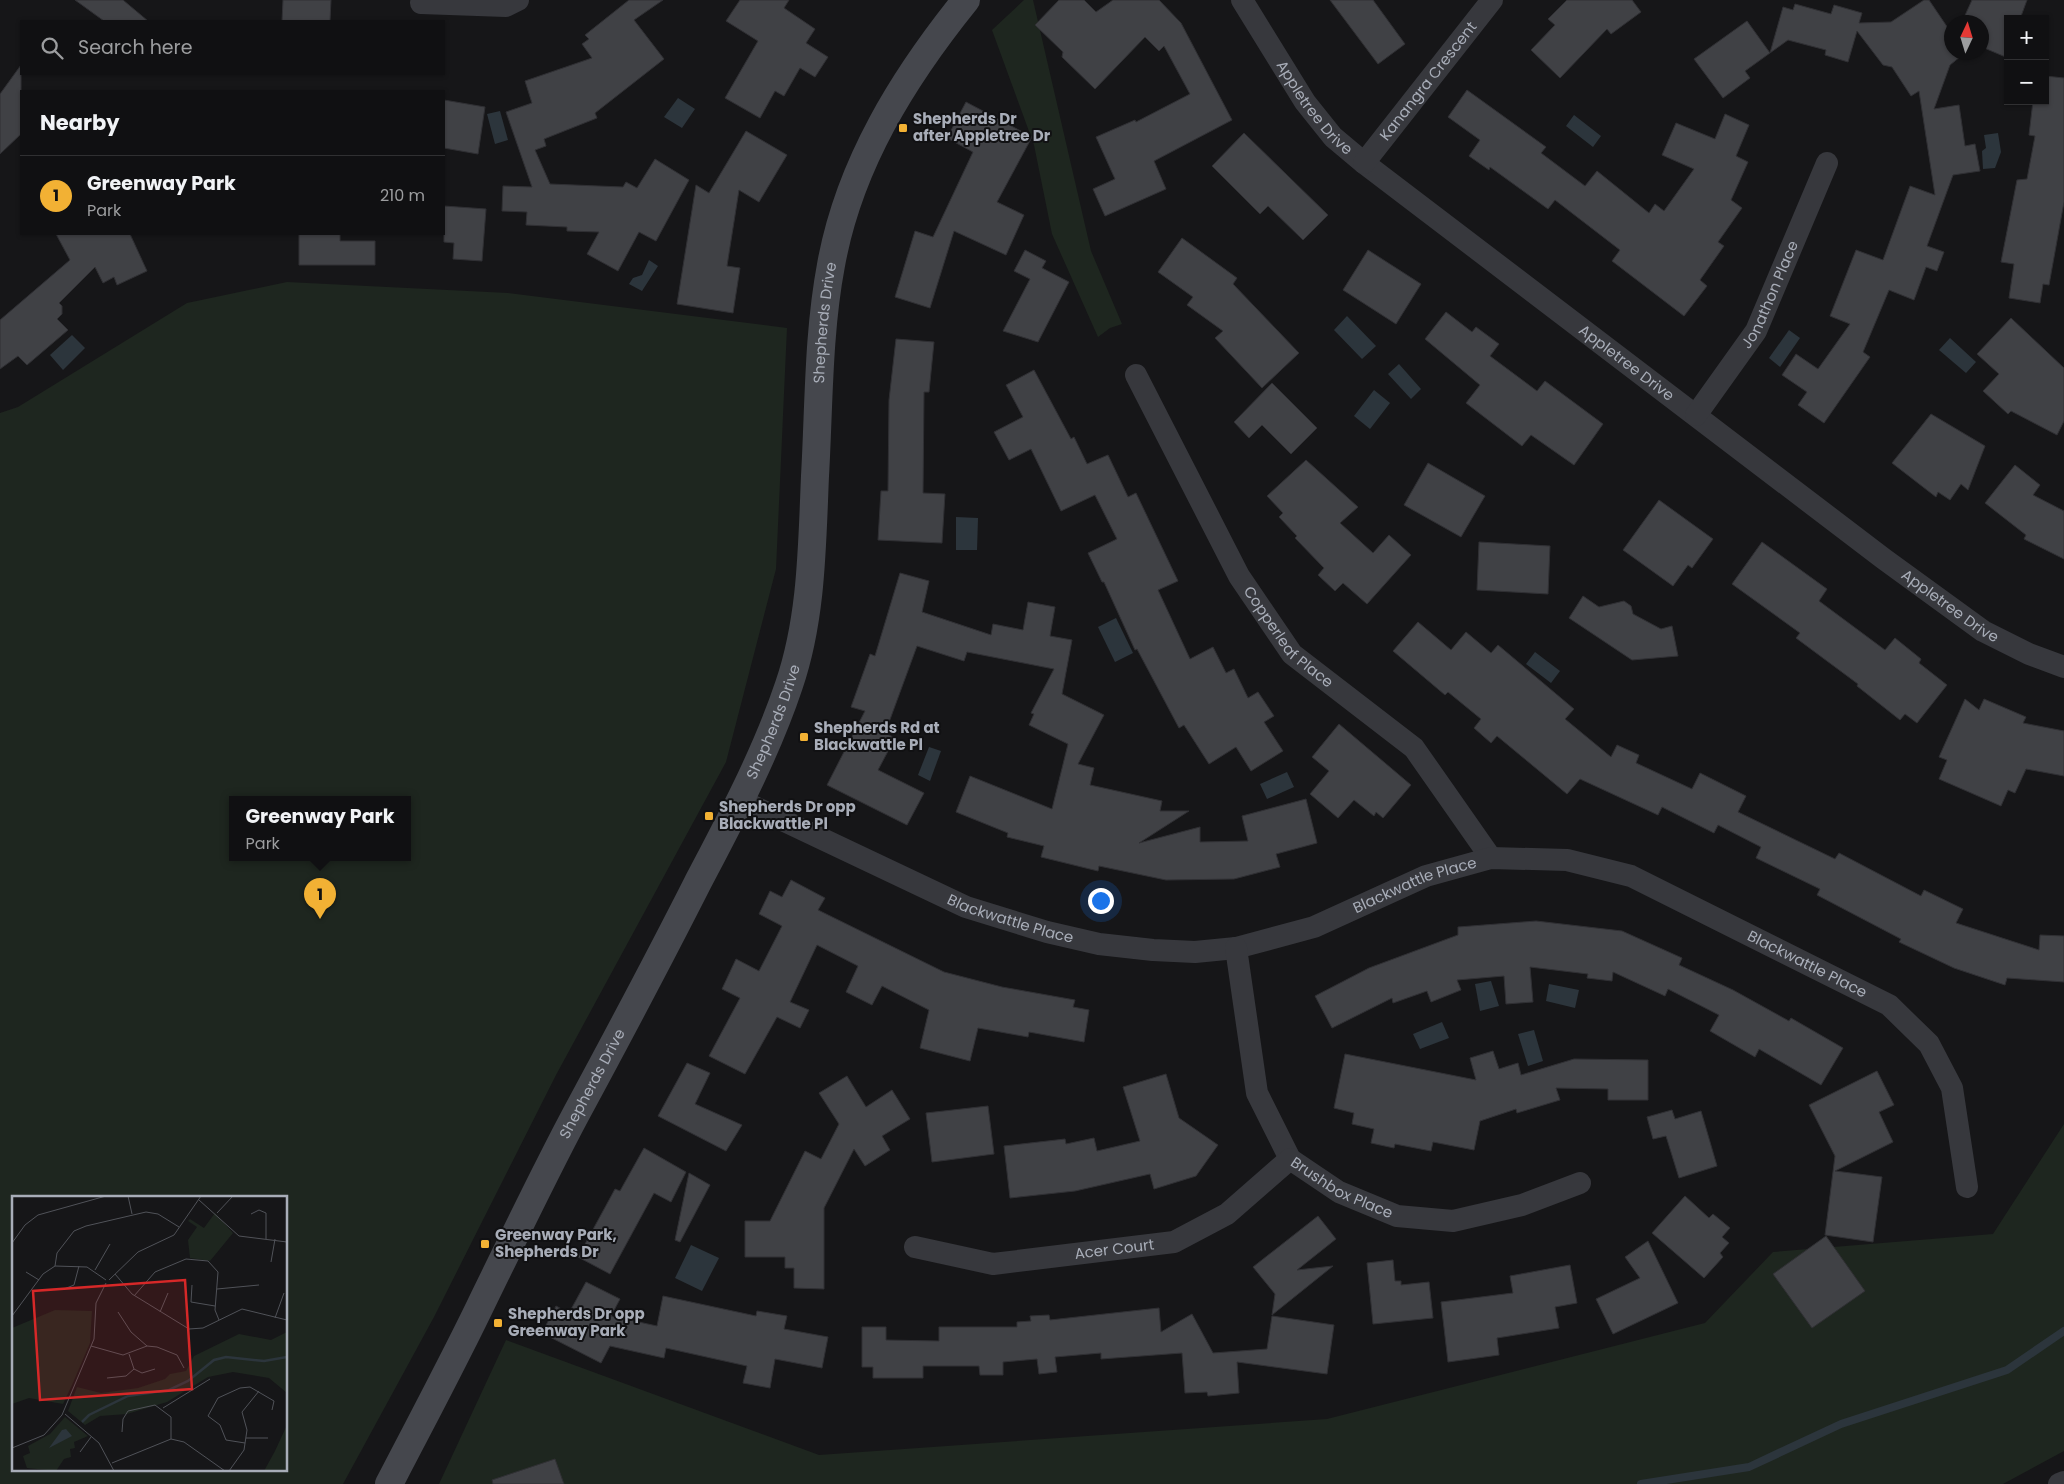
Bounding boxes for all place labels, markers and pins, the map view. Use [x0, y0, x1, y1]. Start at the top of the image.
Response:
place label: Shepherds Dr after Appletree Dr [913, 108, 1051, 146]
marker: Shepherds Dr after Appletree Dr [897, 122, 909, 134]
place label: Shepherds Rd at Blackwattle Pl [814, 717, 940, 755]
marker: Shepherds Rd at Blackwattle Pl [798, 731, 810, 743]
place label: Shepherds Dr opp Blackwattle Pl [719, 796, 856, 834]
marker: Shepherds Dr opp Blackwattle Pl [703, 810, 715, 822]
pin: 1 [304, 878, 336, 919]
place label: Greenway Park, Shepherds Dr [495, 1224, 617, 1262]
marker: Greenway Park, Shepherds Dr [479, 1238, 491, 1250]
place label: Shepherds Dr opp Greenway Park [508, 1303, 645, 1341]
marker: Shepherds Dr opp Greenway Park [492, 1317, 504, 1329]

